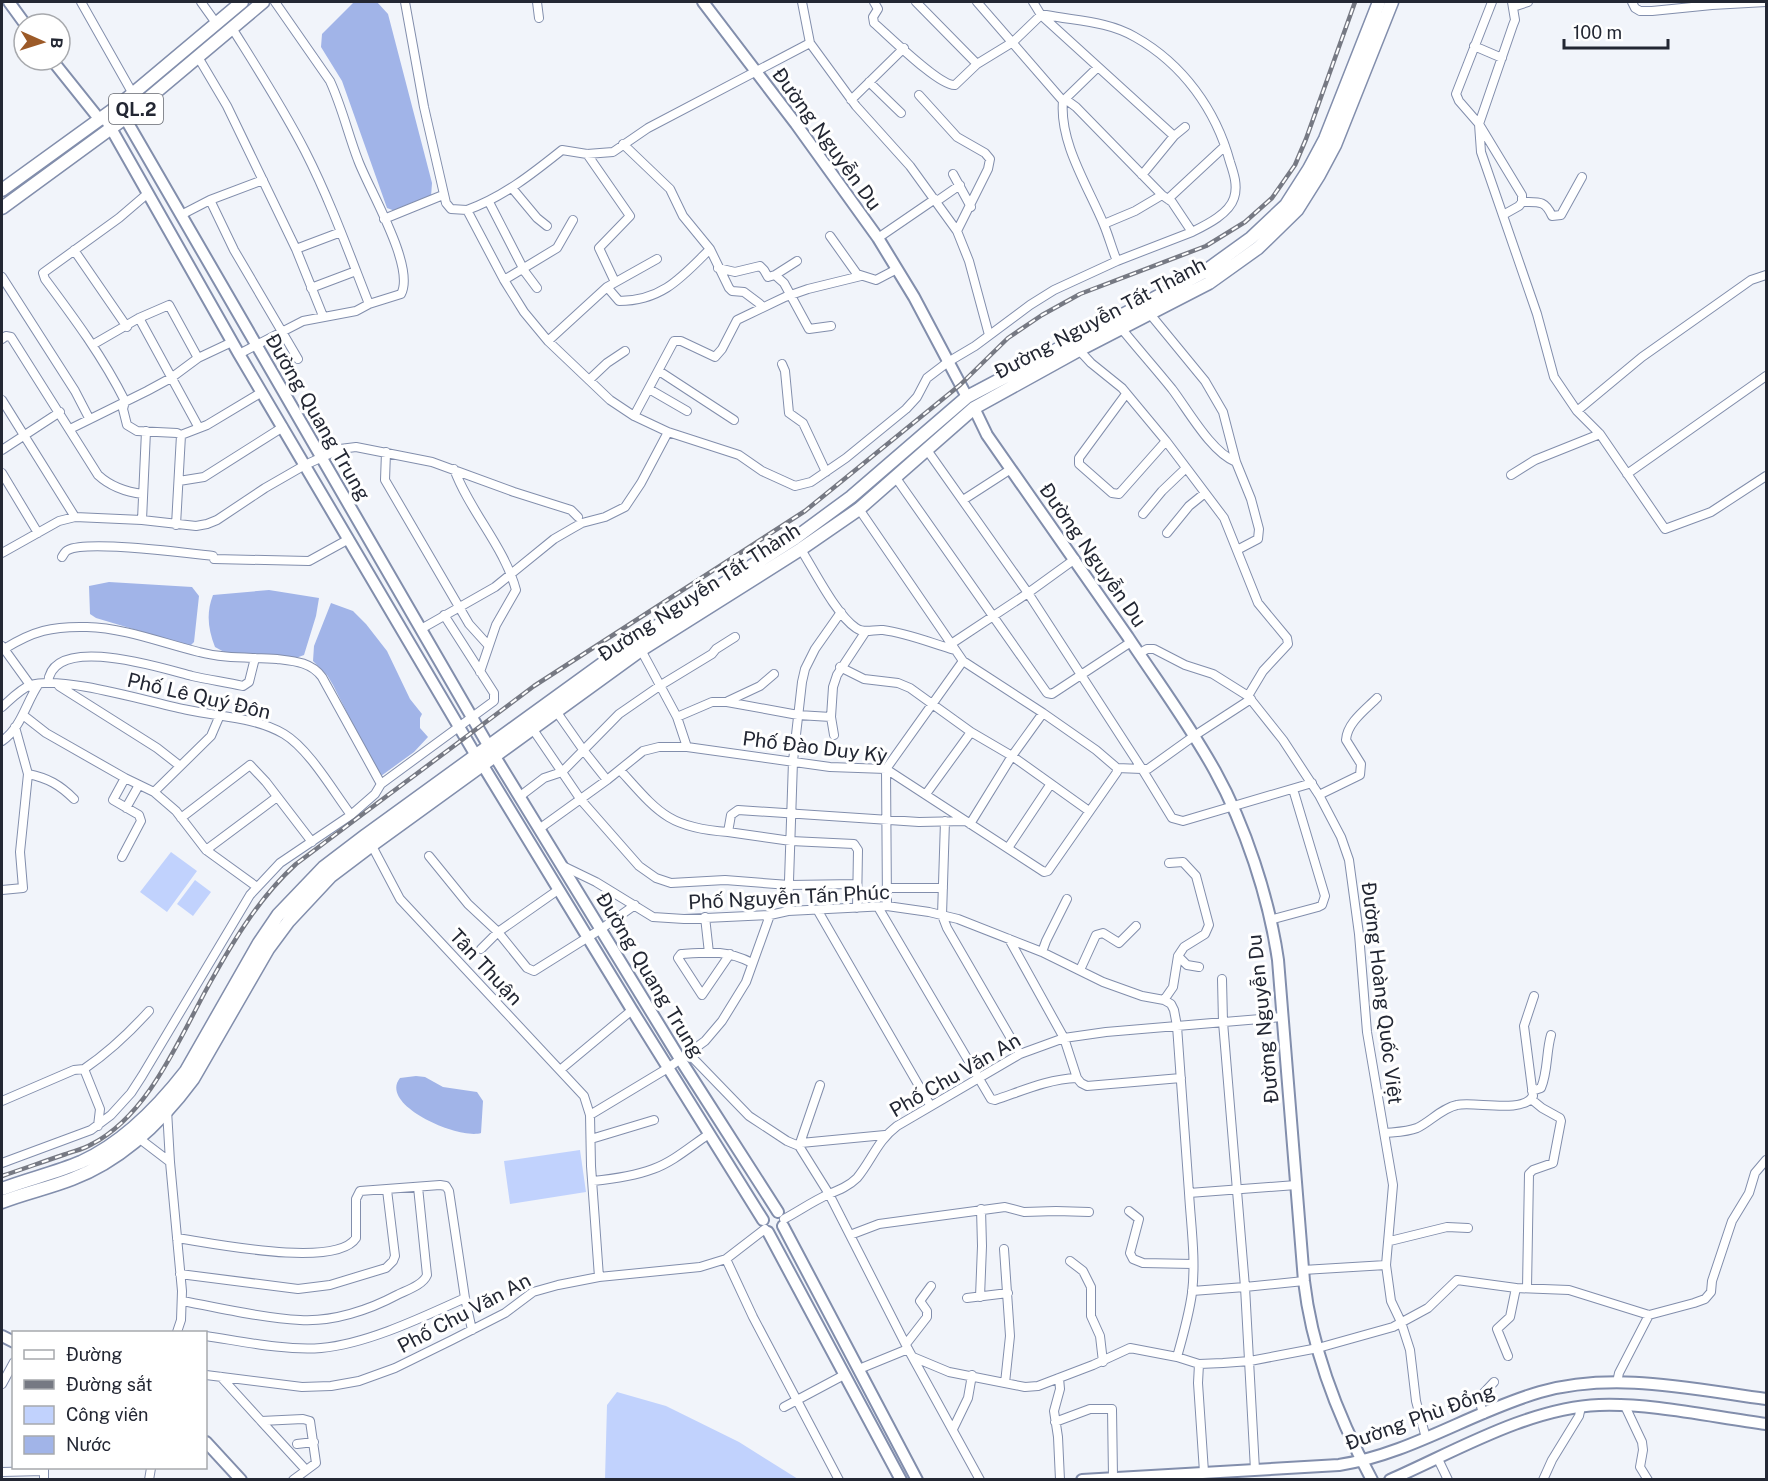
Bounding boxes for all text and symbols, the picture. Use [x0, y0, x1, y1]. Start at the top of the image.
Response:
north arrow [12, 12, 72, 72]
scale bar [1564, 12, 1668, 50]
text: 100 m [1573, 22, 1622, 43]
text: B [47, 37, 66, 49]
street label: Đường Nguyễn Du [767, 63, 887, 215]
road number: QL.2 [109, 94, 163, 124]
street label: Đường Nguyễn Tất Thành [990, 252, 1210, 384]
street label: Đường Quang Trung [260, 329, 376, 505]
street label: Đường Nguyễn Du [1034, 478, 1152, 632]
street label: Đường Nguyễn Tất Thành [593, 518, 805, 666]
street label: Phố Lê Quý Đôn [125, 668, 273, 724]
street label: Phố Đào Duy Kỳ [741, 726, 889, 768]
street label: Phố Nguyễn Tấn Phúc [687, 880, 891, 914]
street label: Đường Hoàng Quốc Việt [1356, 880, 1408, 1106]
street label: Đường Quang Trung [591, 888, 709, 1062]
street label: Tân Thuận [445, 924, 527, 1010]
street label: Đường Nguyễn Du [1242, 933, 1284, 1105]
street label: Phố Chu Văn An [885, 1028, 1025, 1122]
street label: Phố Chu Văn An [393, 1268, 535, 1358]
legend [12, 1331, 207, 1469]
text: Đường [66, 1344, 123, 1365]
text: Đường sắt [66, 1374, 153, 1395]
street label: Đường Phù Đổng [1342, 1379, 1498, 1455]
text: Công viên [66, 1404, 149, 1425]
text: Nước [66, 1434, 111, 1455]

